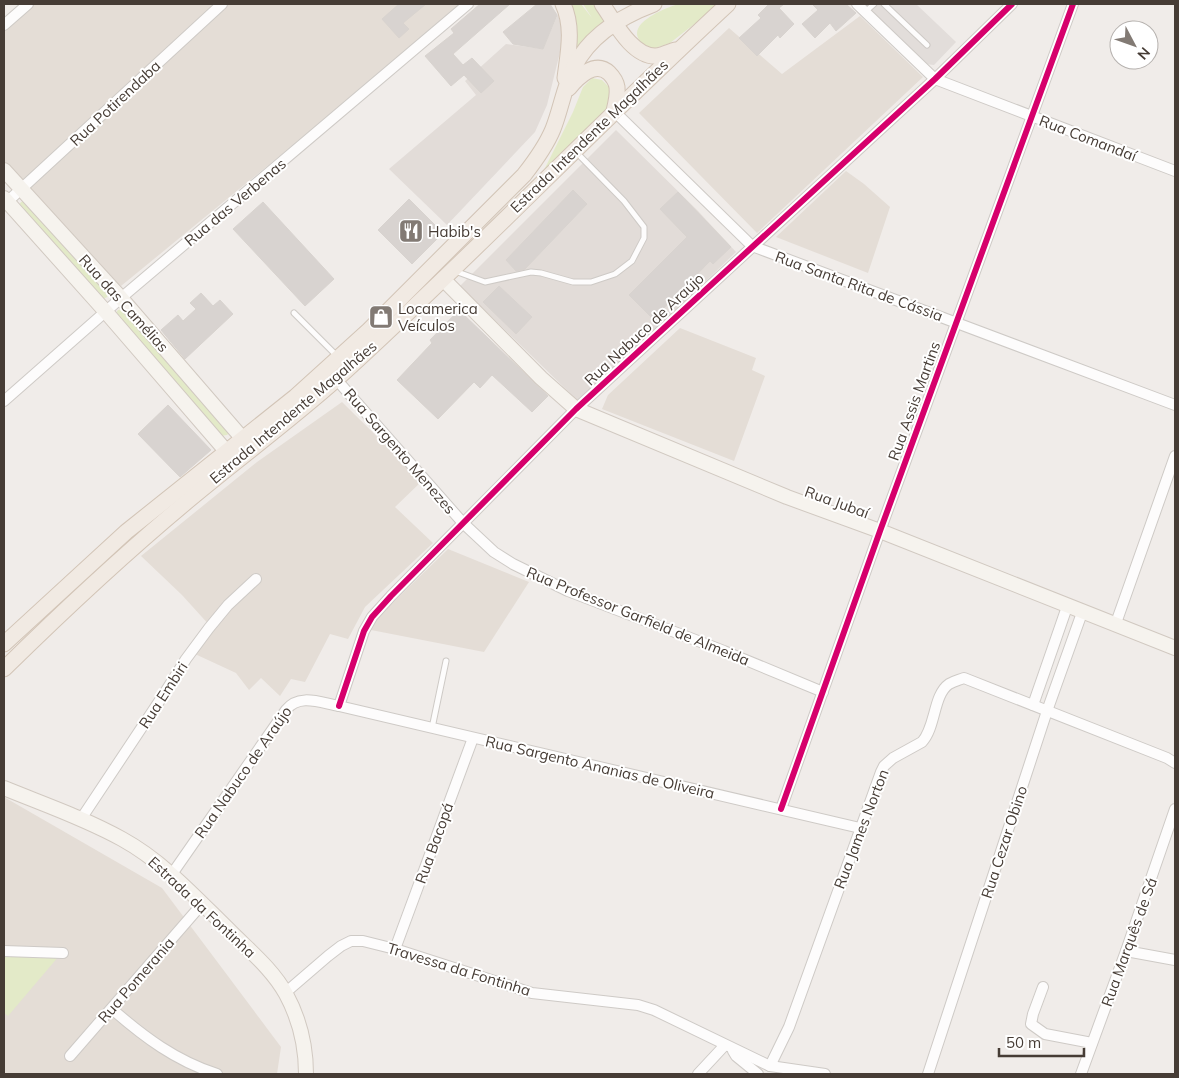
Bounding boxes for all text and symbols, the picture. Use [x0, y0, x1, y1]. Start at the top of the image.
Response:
north arrow [1109, 20, 1159, 70]
text: N [1134, 44, 1154, 63]
street label: Estrada Intendente Magalhães [506, 55, 672, 217]
street label: Rua Potirendaba [66, 56, 164, 150]
street label: Rua Comandaí [1037, 111, 1141, 166]
street label: Rua das Verbenas [180, 154, 290, 250]
restaurant icon: Habib's [398, 218, 424, 244]
place label: Habib's [428, 222, 481, 241]
street label: Rua Santa Rita de Cássia [773, 247, 945, 325]
street label: Rua das Camélias [75, 250, 173, 356]
street label: Rua Nabuco de Araújo [580, 269, 708, 389]
place label: Locamerica Veículos [398, 299, 478, 335]
shop icon: Locamerica Veículos [368, 304, 394, 330]
street label: Estrada Intendente Magalhães [206, 336, 380, 488]
street label: Rua Assis Martins [884, 339, 944, 463]
street label: Rua Sargento Menezes [340, 384, 460, 518]
street label: Rua Jubaí [802, 482, 873, 523]
street label: Rua Professor Garfield de Almeida [524, 562, 752, 670]
street label: Rua Embiri [134, 658, 192, 732]
street label: Rua Nabuco de Araújo [190, 702, 296, 842]
street label: Rua Sargento Ananias de Oliveira [484, 731, 716, 803]
street label: Rua James Norton [829, 766, 893, 892]
street label: Rua Cezar Obino [977, 783, 1031, 901]
street label: Rua Bacopá [411, 800, 457, 886]
street label: Estrada da Fontinha [144, 852, 260, 962]
street label: Rua Marquês de Sá [1097, 875, 1161, 1009]
street label: Rua Pomerania [94, 933, 178, 1027]
street label: Travessa da Fontinha [385, 938, 533, 1000]
scale bar [999, 1026, 1084, 1058]
text: 50 m [1006, 1033, 1041, 1052]

